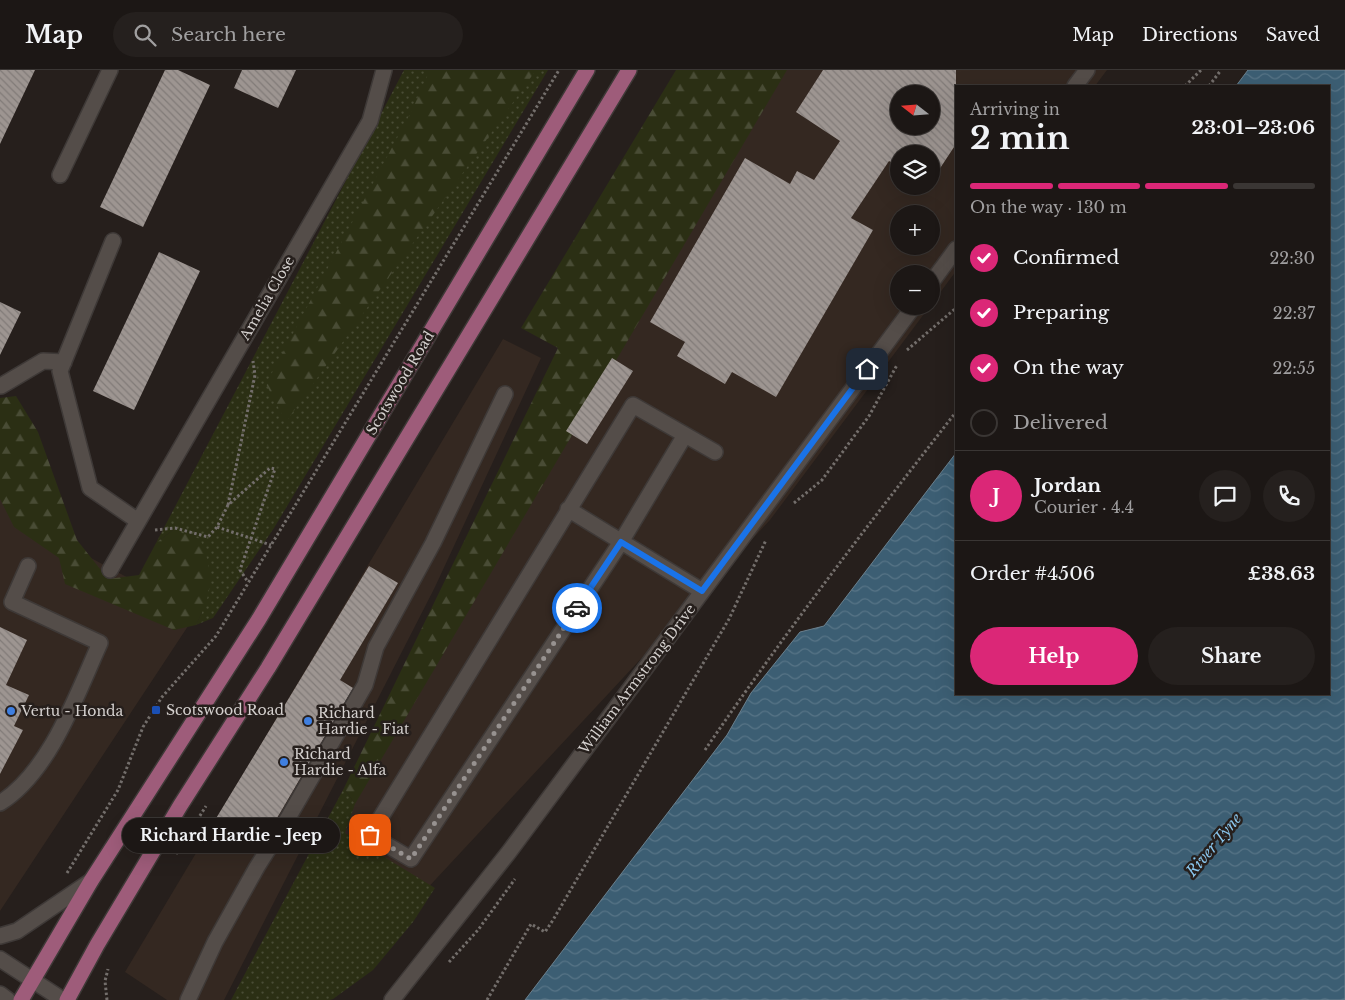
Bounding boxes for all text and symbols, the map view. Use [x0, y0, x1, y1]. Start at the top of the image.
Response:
search box [113, 12, 463, 57]
text: Map [25, 20, 83, 49]
icon: search [131, 21, 159, 49]
text: Search here [171, 23, 286, 46]
text: Map [1072, 24, 1114, 46]
text: Directions [1142, 24, 1238, 46]
text: Saved [1266, 24, 1320, 46]
north arrow [890, 85, 940, 135]
map controls [890, 85, 940, 315]
text: Arriving in [970, 99, 1060, 119]
text: 23:01–23:06 [1192, 116, 1315, 139]
text: 2 min [970, 118, 1070, 158]
button: layers [890, 145, 940, 195]
text: On the way · 130 m [970, 197, 1127, 217]
button: + [890, 205, 940, 255]
icon: check [970, 244, 998, 272]
text: Confirmed [1013, 246, 1119, 269]
text: 22:30 [1269, 248, 1315, 268]
street label: Amelia Close [235, 253, 298, 344]
button: − [890, 265, 940, 315]
icon: check [970, 299, 998, 327]
text: Preparing [1013, 301, 1109, 324]
text: 22:37 [1273, 303, 1315, 323]
street label: Scotswood Road [362, 327, 438, 438]
pin [846, 348, 888, 390]
icon: check [970, 354, 998, 382]
icon: home [853, 355, 881, 383]
text: On the way [1013, 356, 1124, 379]
text: 22:55 [1273, 358, 1315, 378]
text: Delivered [1013, 411, 1108, 434]
button: chat [1199, 470, 1251, 522]
button: phone [1263, 470, 1315, 522]
text: Jordan [1034, 474, 1101, 497]
text: J [992, 484, 1000, 507]
text: Courier · 4.4 [1034, 497, 1134, 517]
text: Order #4506 [970, 562, 1095, 585]
text: £38.63 [1248, 562, 1315, 585]
courier [552, 583, 602, 633]
icon: car [563, 594, 591, 622]
street label: William Armstrong Drive [574, 601, 699, 758]
button: Help [970, 627, 1138, 685]
button: Share [1148, 627, 1315, 685]
place label: Scotswood Road [166, 701, 285, 719]
place label: Vertu - Honda [20, 702, 124, 720]
marker: Scotswood Road [150, 704, 162, 716]
place label: Richard Hardie - Fiat [318, 704, 410, 738]
marker: Vertu - Honda [5, 705, 17, 717]
marker: Richard Hardie - Fiat [302, 715, 314, 727]
place label: Richard Hardie - Alfa [294, 745, 387, 779]
marker: Richard Hardie - Alfa [278, 756, 290, 768]
water label: River Tyne [1181, 809, 1246, 881]
pin [349, 814, 391, 856]
callout: Richard Hardie - Jeep [122, 818, 340, 852]
icon: bag [356, 821, 384, 849]
text: Richard Hardie - Jeep [140, 825, 322, 845]

